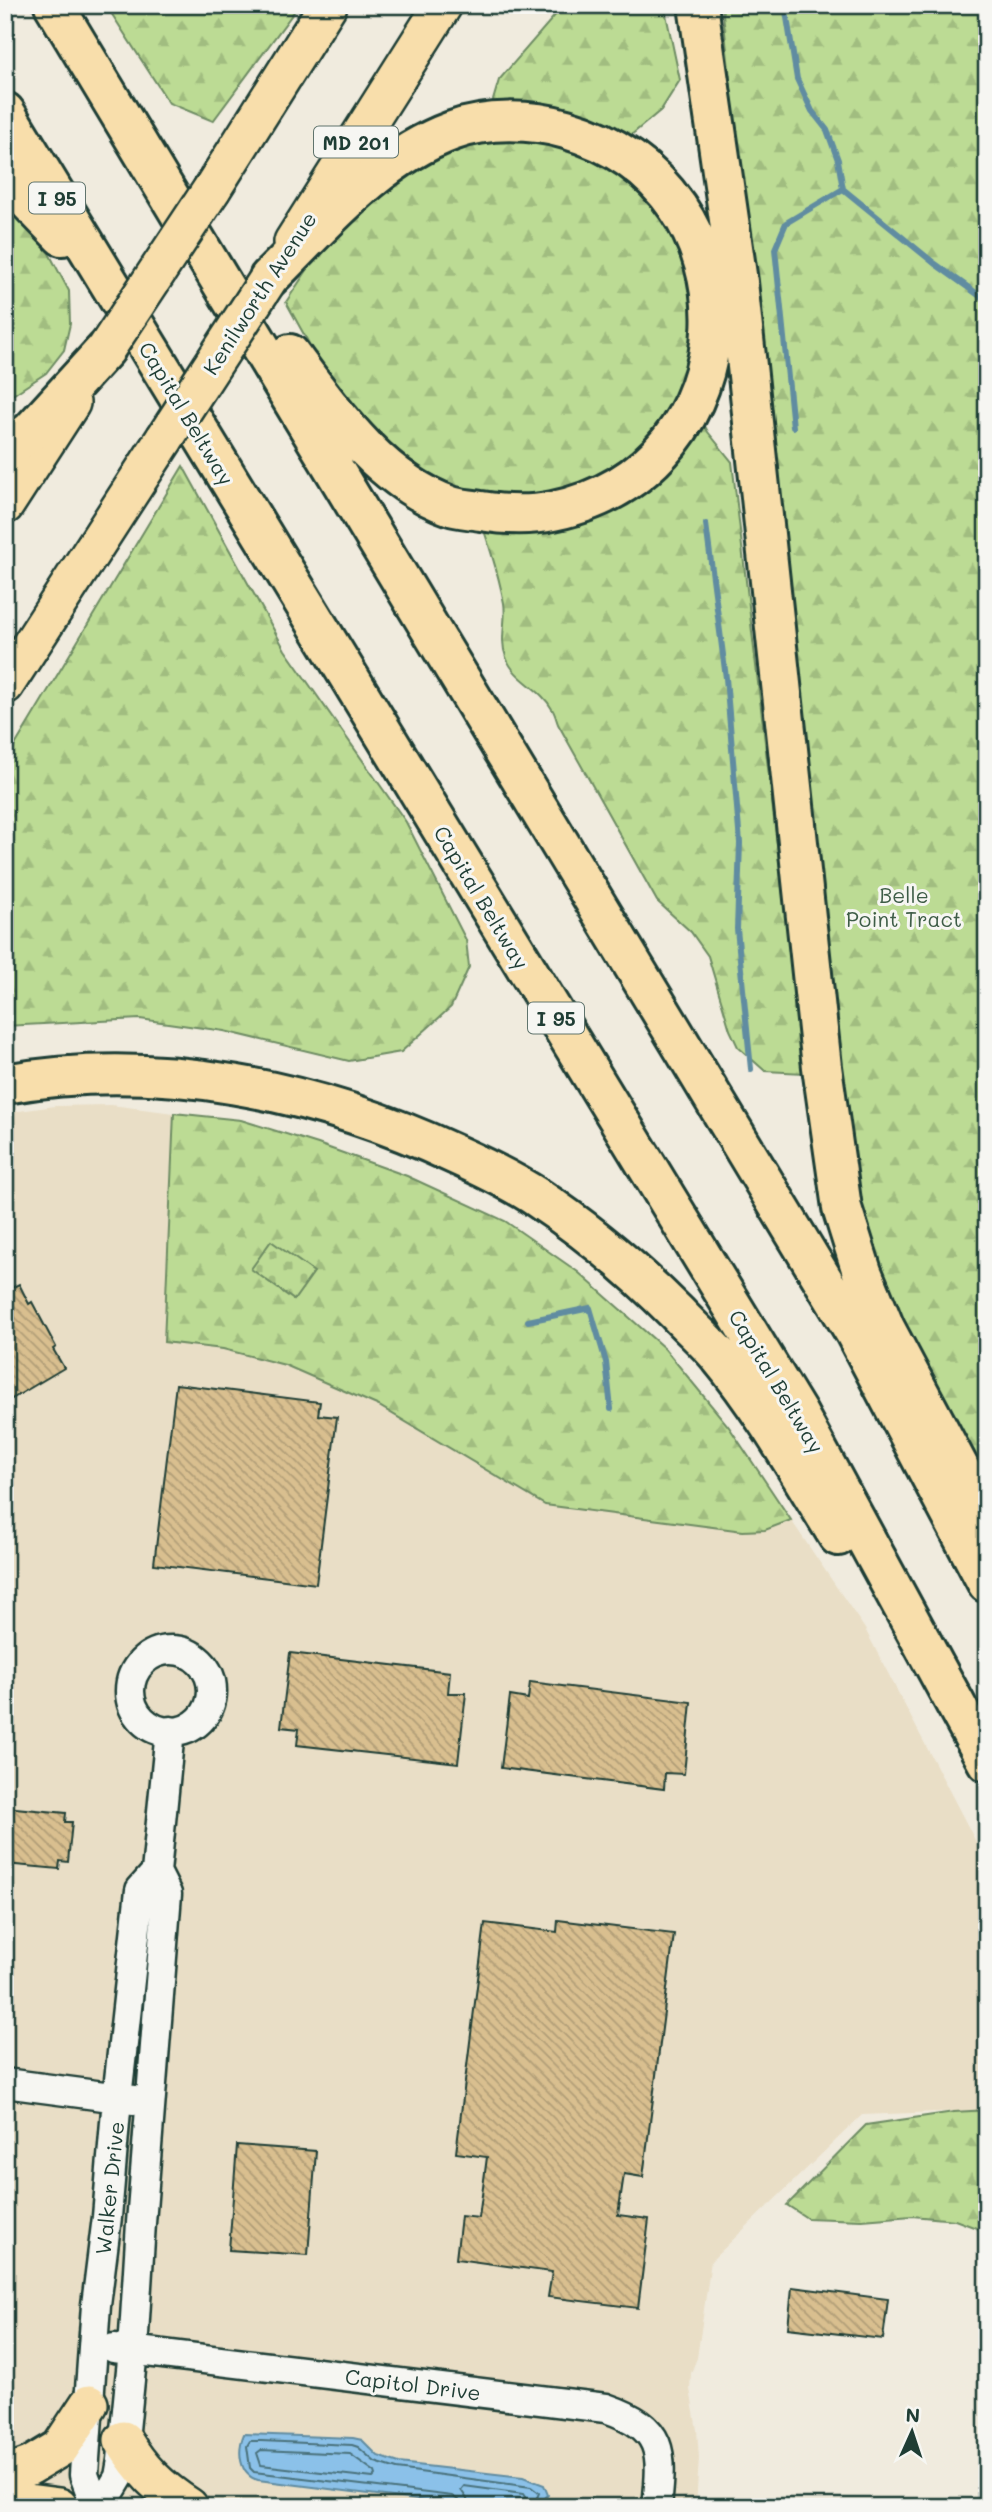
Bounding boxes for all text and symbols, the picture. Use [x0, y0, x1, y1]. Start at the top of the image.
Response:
road number: MD 201 [314, 126, 398, 158]
road number: I 95 [29, 182, 85, 214]
street label: Kenilworth Avenue [196, 206, 322, 380]
street label: Capital Beltway [134, 336, 240, 490]
street label: Capital Beltway [429, 820, 535, 974]
park label: Belle Point Tract [846, 881, 962, 932]
road number: I 95 [528, 1002, 584, 1034]
street label: Capital Beltway [724, 1304, 830, 1458]
street label: Walker Drive [89, 2120, 129, 2256]
street label: Capitol Drive [344, 2362, 482, 2406]
north arrow [876, 2396, 946, 2466]
text: N [905, 2402, 921, 2427]

